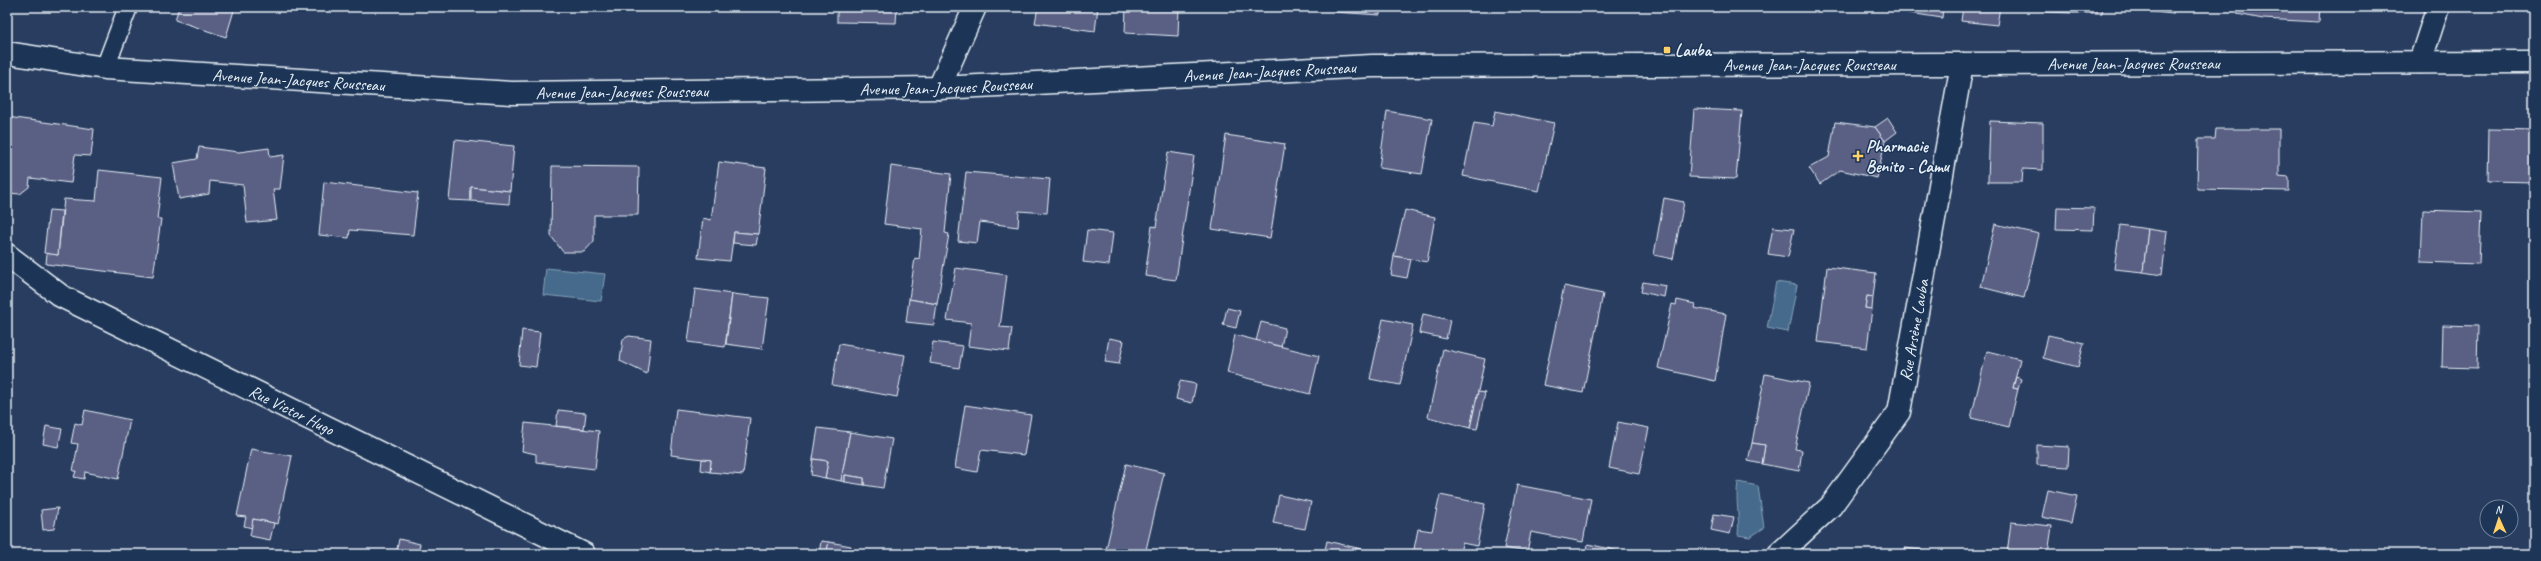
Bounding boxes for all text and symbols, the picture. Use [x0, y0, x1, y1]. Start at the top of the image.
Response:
place label: Lauba [1675, 40, 1713, 61]
marker: Lauba [1662, 45, 1672, 55]
street label: Avenue Jean-Jacques Rousseau [2047, 53, 2222, 74]
street label: Avenue Jean-Jacques Rousseau [1723, 54, 1898, 75]
street label: Avenue Jean-Jacques Rousseau [1183, 56, 1358, 86]
street label: Avenue Jean-Jacques Rousseau [212, 64, 387, 96]
street label: Avenue Jean-Jacques Rousseau [860, 73, 1035, 99]
street label: Avenue Jean-Jacques Rousseau [536, 80, 710, 103]
place label: Pharmacie Benito - Camu [1866, 136, 1951, 177]
marker: Pharmacie Benito - Camu [1853, 151, 1863, 161]
street label: Rue Arsène Lauba [1894, 276, 1934, 383]
street label: Rue Victor Hugo [246, 380, 338, 440]
north arrow [2479, 499, 2519, 539]
text: N [2495, 502, 2504, 516]

